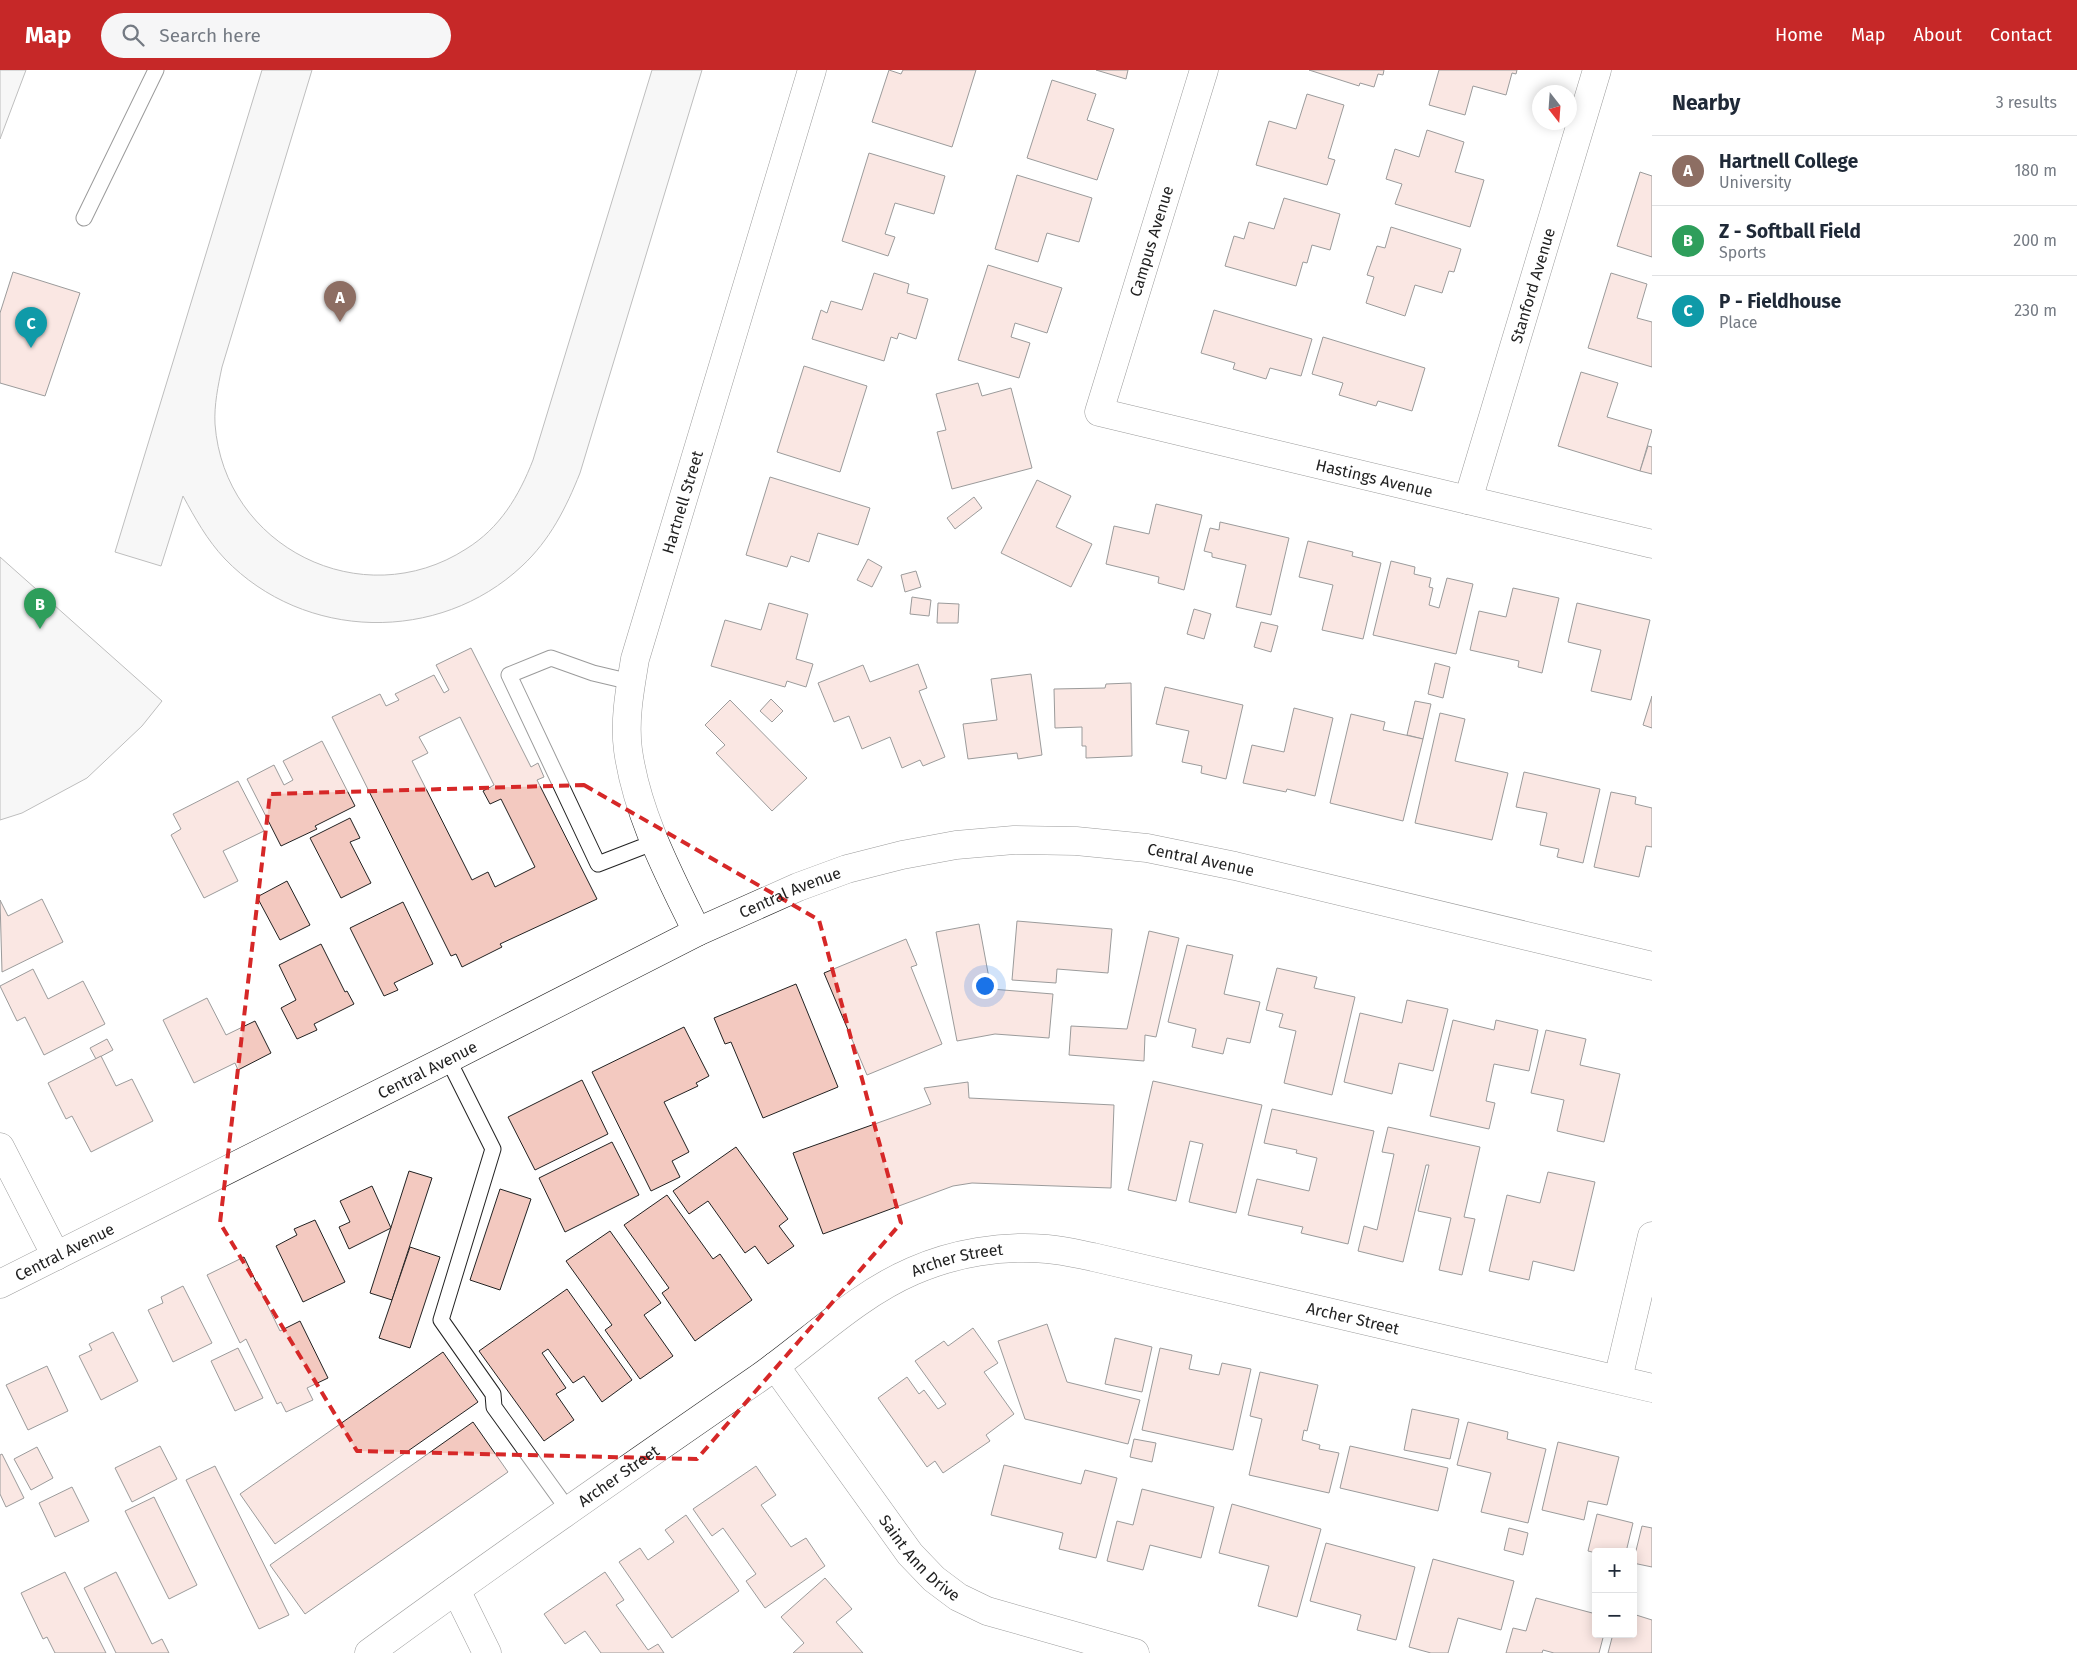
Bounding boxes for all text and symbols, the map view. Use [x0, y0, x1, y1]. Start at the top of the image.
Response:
search box [101, 13, 451, 58]
text: Map [25, 21, 71, 49]
icon: search [119, 21, 147, 49]
text: Search here [159, 24, 261, 47]
text: Home [1775, 24, 1823, 46]
text: Map [1851, 24, 1885, 46]
text: About [1913, 24, 1962, 46]
text: Contact [1990, 24, 2052, 46]
north arrow [1532, 85, 1577, 130]
text: Nearby [1672, 90, 1740, 116]
text: 3 results [1996, 93, 2057, 112]
text: Hartnell College [1719, 150, 1858, 173]
text: A [1683, 161, 1693, 180]
text: 180 m [2014, 161, 2057, 180]
text: University [1719, 173, 1792, 192]
street label: Campus Avenue [1126, 183, 1177, 299]
text: Z - Softball Field [1719, 220, 1861, 243]
street label: Stanford Avenue [1507, 226, 1559, 346]
text: B [1683, 231, 1693, 250]
text: 200 m [2013, 231, 2057, 250]
text: Sports [1719, 243, 1766, 262]
pin: A [324, 281, 356, 322]
text: P - Fieldhouse [1719, 290, 1841, 313]
text: C [1683, 301, 1693, 320]
text: 230 m [2014, 301, 2057, 320]
pin: C [15, 307, 47, 348]
text: Place [1719, 313, 1758, 332]
street label: Hartnell Street [658, 448, 707, 556]
street label: Hastings Avenue [1314, 455, 1435, 501]
pin: B [24, 588, 56, 629]
street label: Central Avenue [1146, 839, 1256, 880]
street label: Central Avenue [736, 863, 844, 922]
your location [972, 973, 998, 999]
street label: Central Avenue [374, 1037, 480, 1103]
street label: Central Avenue [12, 1219, 117, 1285]
street label: Archer Street [908, 1240, 1004, 1281]
street label: Archer Street [1305, 1298, 1401, 1338]
street label: Archer Street [574, 1441, 663, 1511]
street label: Saint Ann Drive [875, 1511, 964, 1605]
map controls [1592, 1548, 1637, 1638]
button: + [1592, 1548, 1637, 1593]
button: − [1592, 1593, 1637, 1638]

